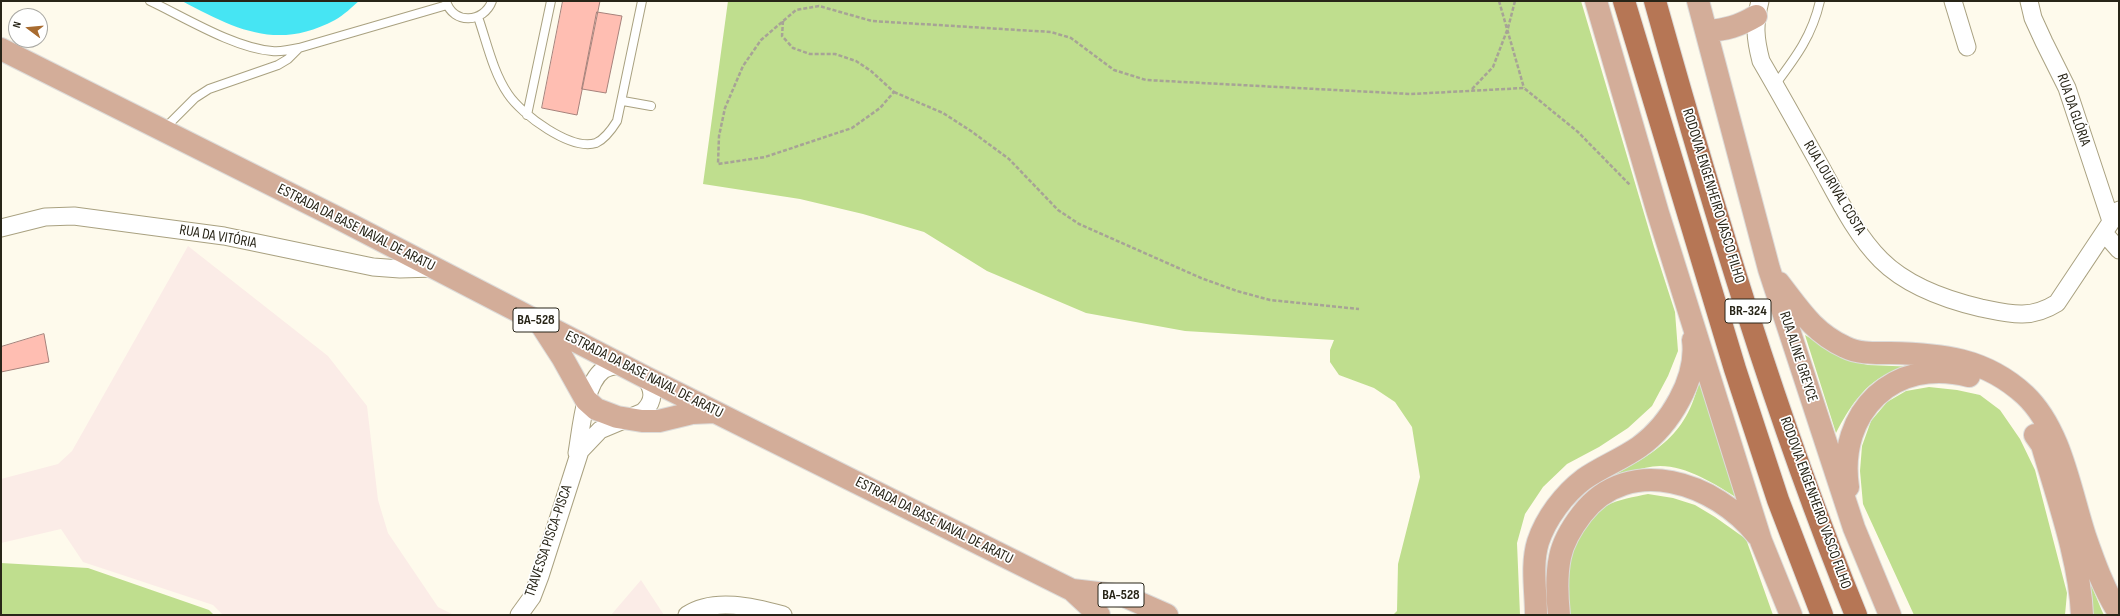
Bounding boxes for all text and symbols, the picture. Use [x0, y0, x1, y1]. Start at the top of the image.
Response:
north arrow [8, 8, 48, 48]
text: N [10, 20, 24, 29]
street label: RUA DA GLÓRIA [2052, 71, 2094, 149]
street label: RODOVIA ENGENHEIRO VASCO FILHO [1678, 106, 1748, 286]
street label: RUA LOURIVAL COSTA [1799, 138, 1869, 238]
street label: ESTRADA DA BASE NAVAL DE ARATU [274, 180, 438, 276]
street label: RUA DA VITÓRIA [178, 221, 258, 253]
road number: BR-324 [1725, 299, 1771, 323]
road number: BA-528 [513, 308, 559, 332]
street label: RUA ALINE GREYCE [1775, 309, 1821, 405]
street label: ESTRADA DA BASE NAVAL DE ARATU [562, 327, 726, 423]
street label: RODOVIA ENGENHEIRO VASCO FILHO [1775, 415, 1855, 591]
street label: ESTRADA DA BASE NAVAL DE ARATU [852, 473, 1016, 569]
street label: TRAVESSA PISCA-PISCA [521, 483, 577, 599]
road number: BA-528 [1098, 583, 1144, 607]

